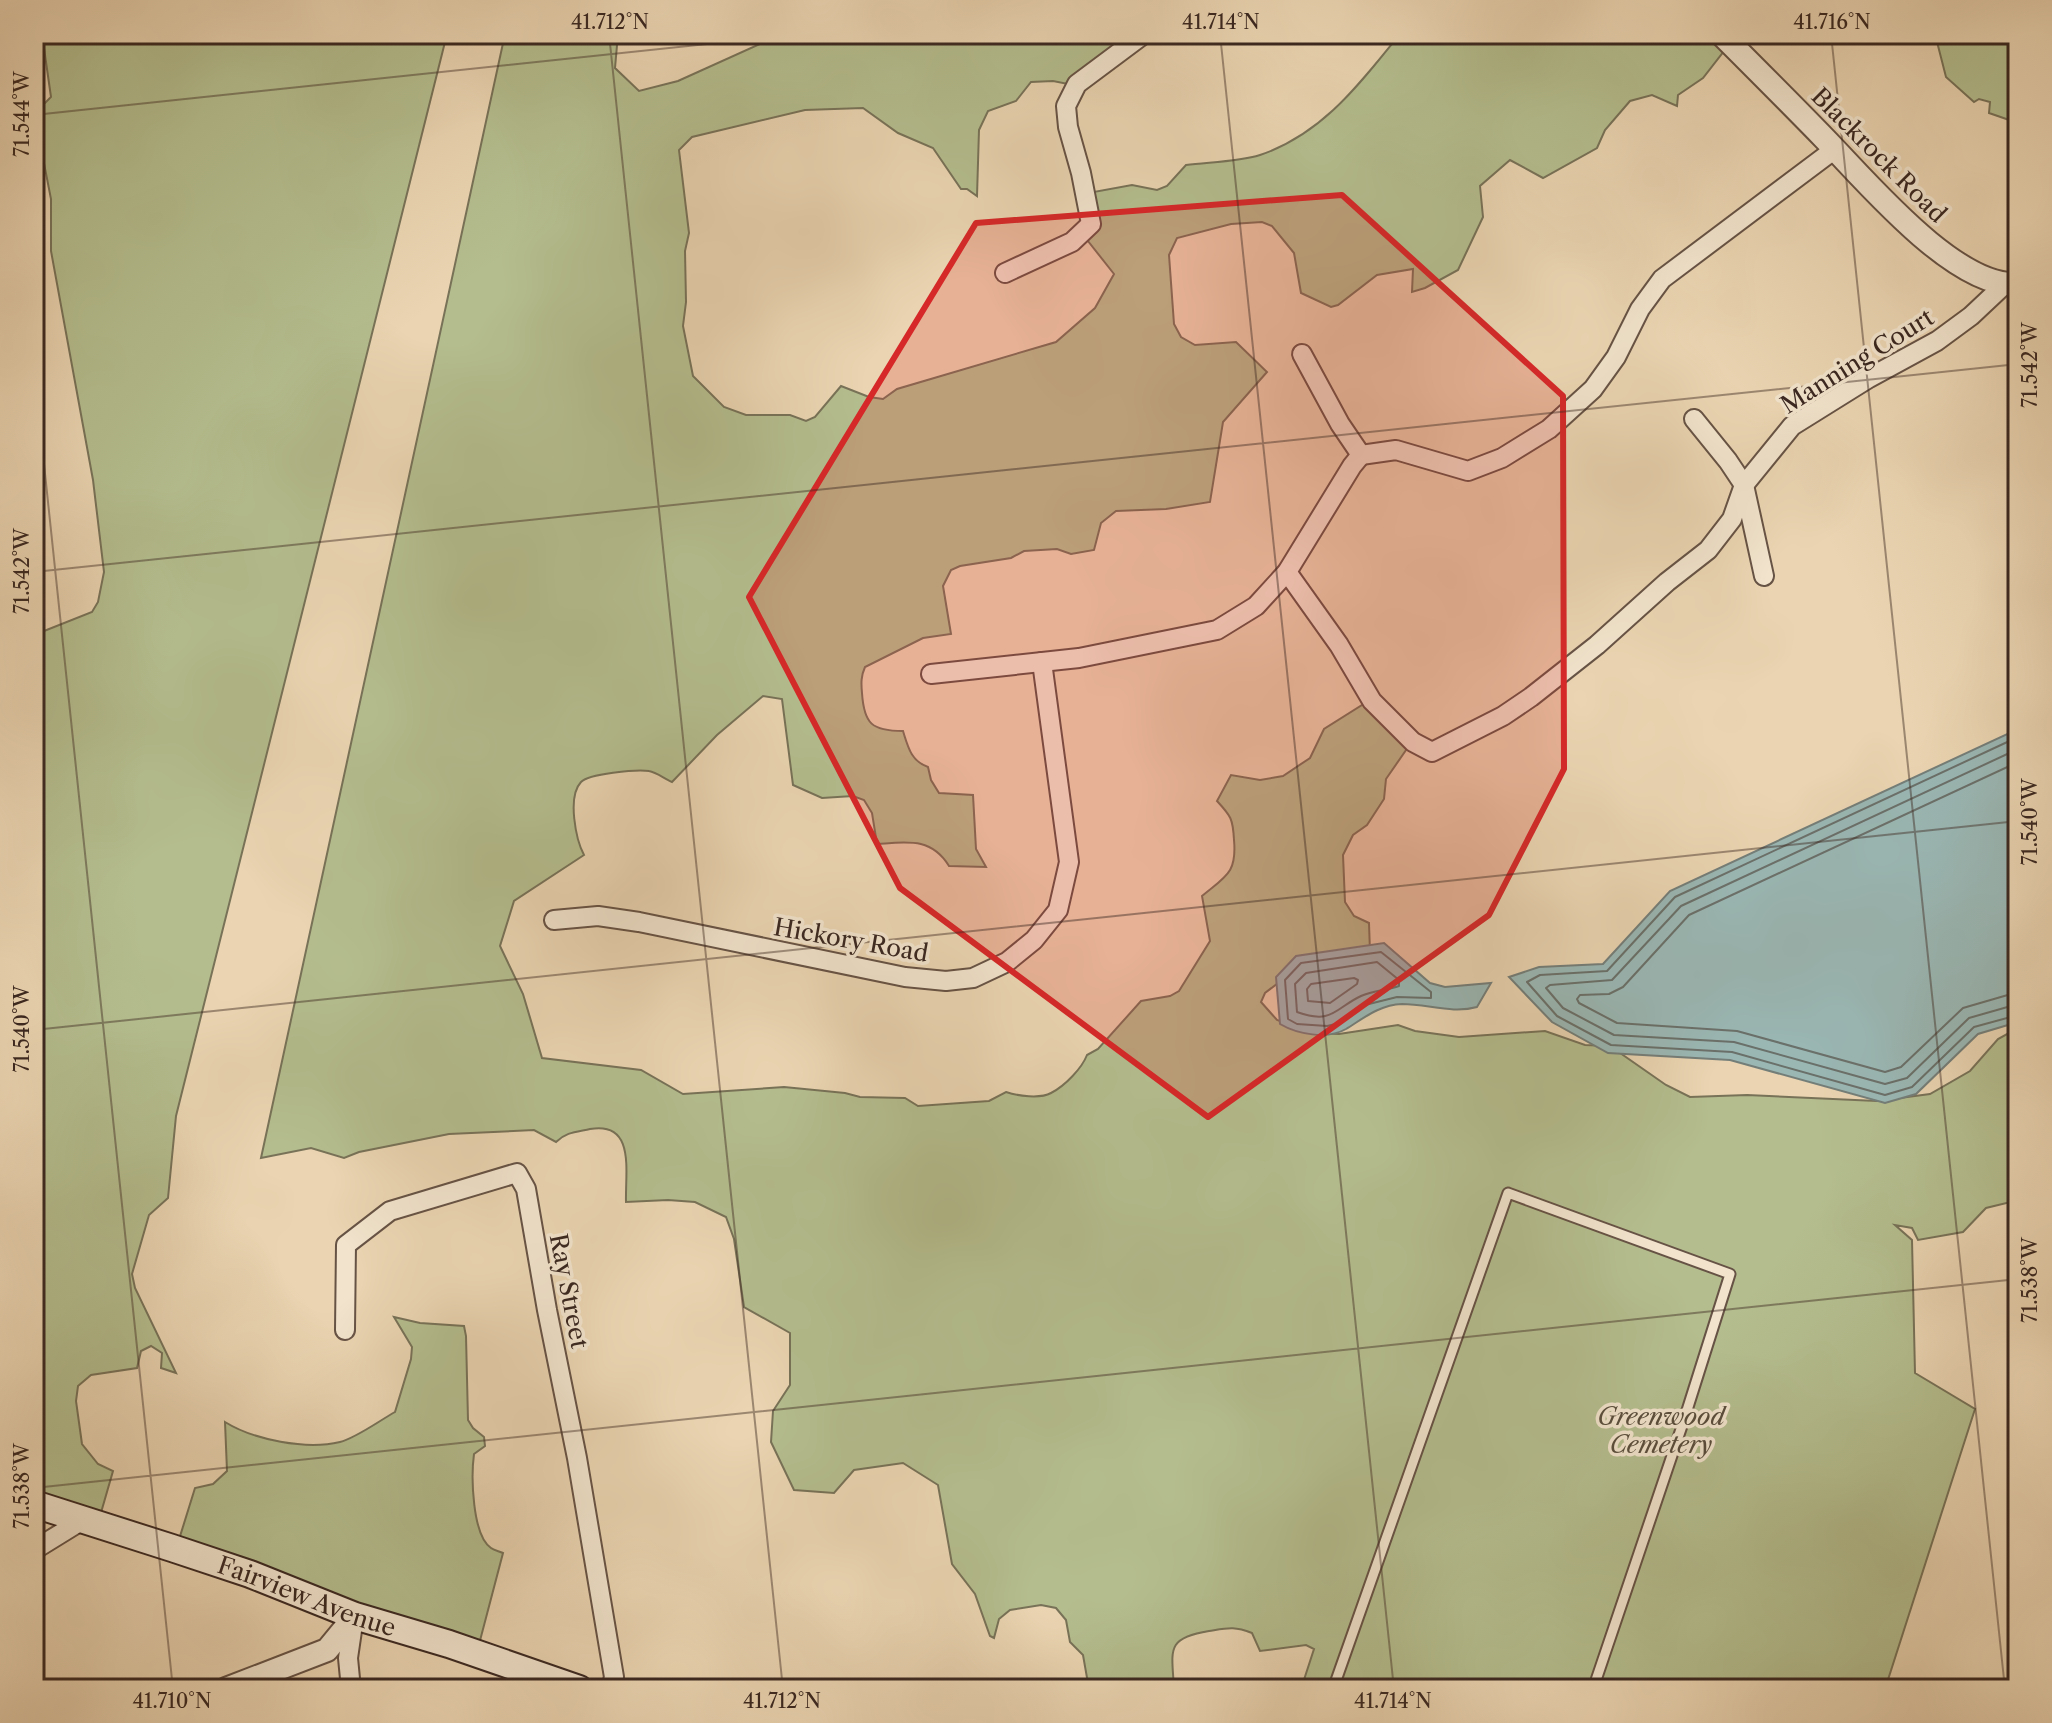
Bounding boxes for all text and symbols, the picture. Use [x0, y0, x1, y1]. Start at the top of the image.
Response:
text: 41.712°N [571, 10, 649, 34]
text: 41.714°N [1182, 10, 1260, 34]
text: 41.716°N [1793, 10, 1871, 34]
text: 71.544°W [10, 70, 34, 157]
street label: Blackrock Road [1805, 81, 1953, 229]
street label: Manning Court [1775, 302, 1939, 420]
text: 71.542°W [2018, 321, 2042, 408]
text: 71.542°W [10, 527, 34, 614]
text: 71.540°W [2018, 777, 2042, 866]
street label: Hickory Road [771, 912, 931, 968]
text: 71.540°W [10, 984, 34, 1073]
street label: Ray Street [544, 1231, 594, 1352]
text: 71.538°W [2018, 1236, 2042, 1323]
park label: Greenwood Cemetery [1597, 1402, 1728, 1459]
text: 71.538°W [10, 1442, 34, 1529]
street label: Fairview Avenue [214, 1550, 399, 1642]
text: 41.710°N [132, 1689, 212, 1713]
text: 41.712°N [743, 1689, 821, 1713]
text: 41.714°N [1354, 1689, 1432, 1713]

